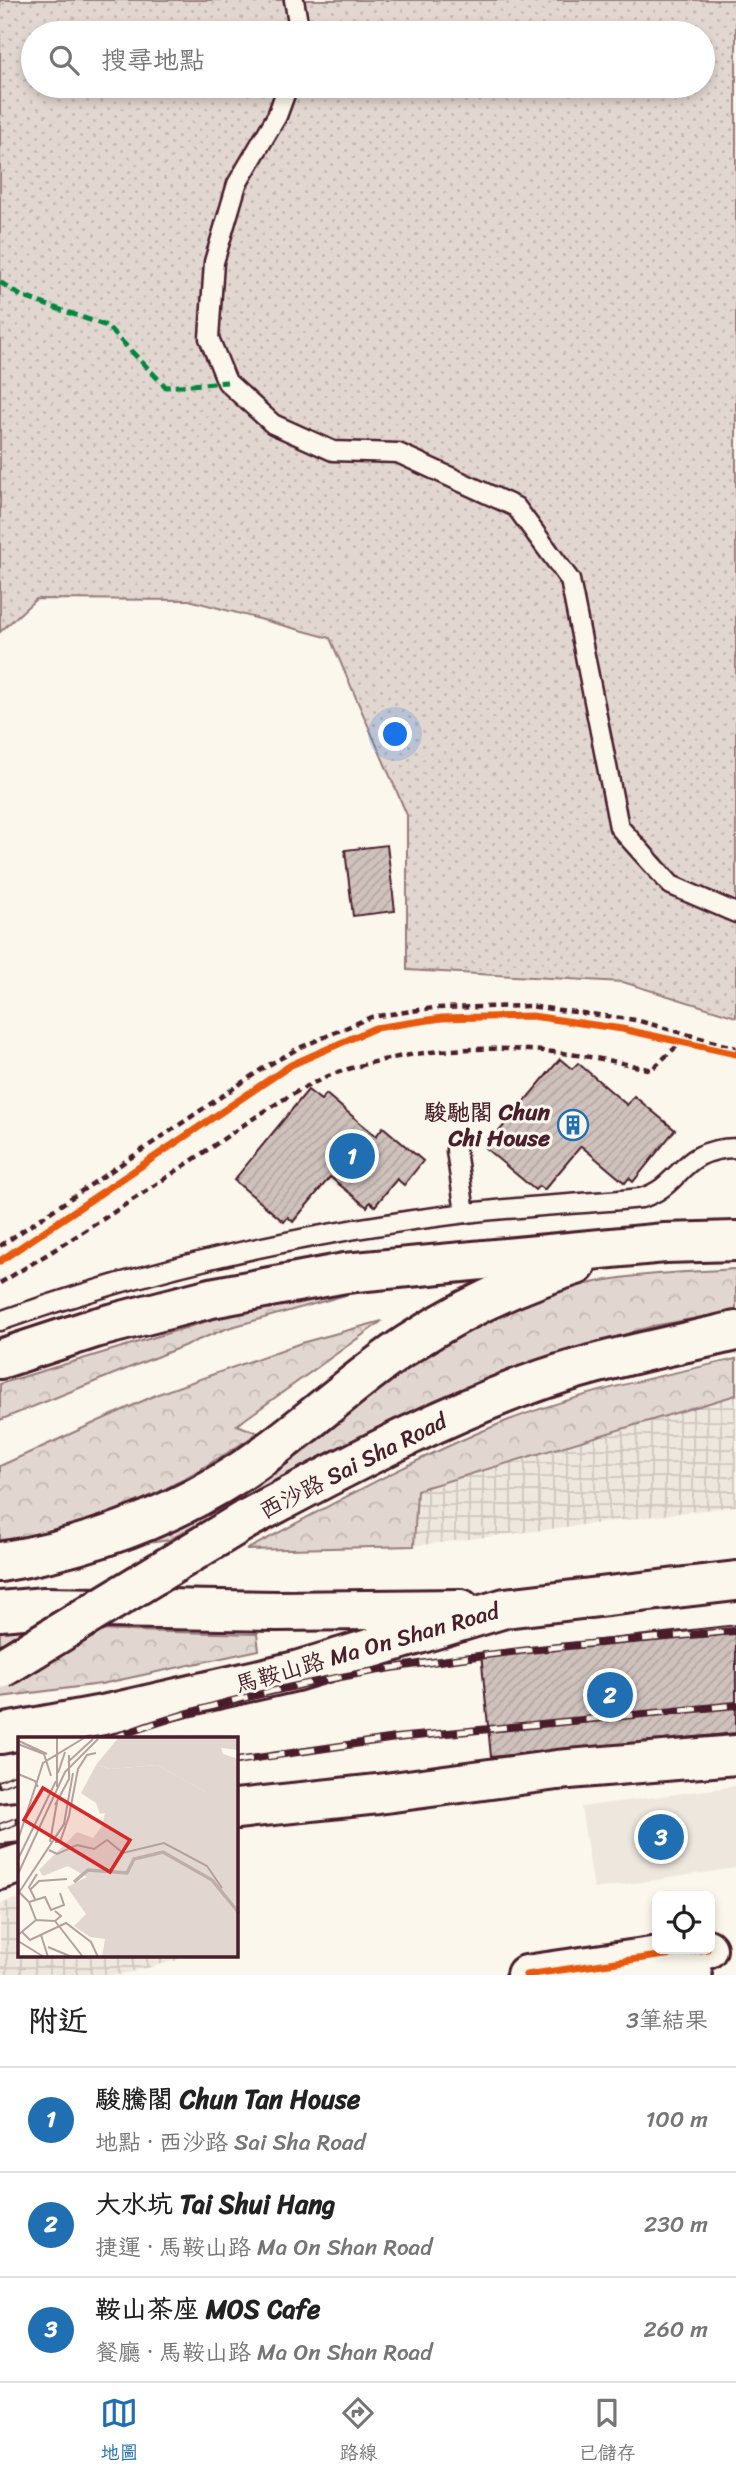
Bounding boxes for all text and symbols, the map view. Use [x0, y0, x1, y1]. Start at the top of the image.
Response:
search box [21, 21, 715, 98]
text: 搜尋地點 [101, 37, 205, 83]
icon: search [45, 41, 83, 79]
your location [378, 717, 412, 751]
place label: 駿馳閣 Chun Chi House [424, 1092, 551, 1159]
building icon: 駿馳閣 Chun Chi House [556, 1108, 590, 1142]
pin: 1 [329, 1130, 375, 1182]
street label: 西沙路 Sai Sha Road [252, 1400, 456, 1531]
street label: 馬鞍山路 Ma On Shan Road [230, 1590, 506, 1705]
pin: 2 [587, 1669, 633, 1721]
inset map [18, 1737, 238, 1958]
pin: 3 [638, 1811, 684, 1863]
map controls [652, 1891, 715, 1954]
button: locate [652, 1891, 715, 1954]
text: 附近 [28, 1994, 88, 2048]
text: 3筆結果 [626, 2000, 708, 2041]
text: 駿騰閣 Chun Tan House [95, 2076, 360, 2122]
text: 1 [46, 2099, 56, 2140]
text: 100 m [645, 2099, 708, 2140]
text: 地點 · 西沙路 Sai Sha Road [95, 2122, 366, 2163]
text: 大水坑 Tai Shui Hang [95, 2181, 335, 2227]
text: 2 [44, 2204, 58, 2245]
text: 230 m [644, 2204, 708, 2245]
text: 捷運 · 馬鞍山路 Ma On Shan Road [95, 2227, 432, 2268]
text: 鞍山茶座 MOS Cafe [95, 2286, 320, 2332]
text: 3 [45, 2309, 57, 2350]
text: 260 m [643, 2309, 708, 2350]
text: 餐廳 · 馬鞍山路 Ma On Shan Road [95, 2332, 432, 2373]
tab: 地圖 [100, 2394, 139, 2469]
tab: 路線 [339, 2394, 378, 2469]
tab: 已儲存 [578, 2394, 636, 2469]

